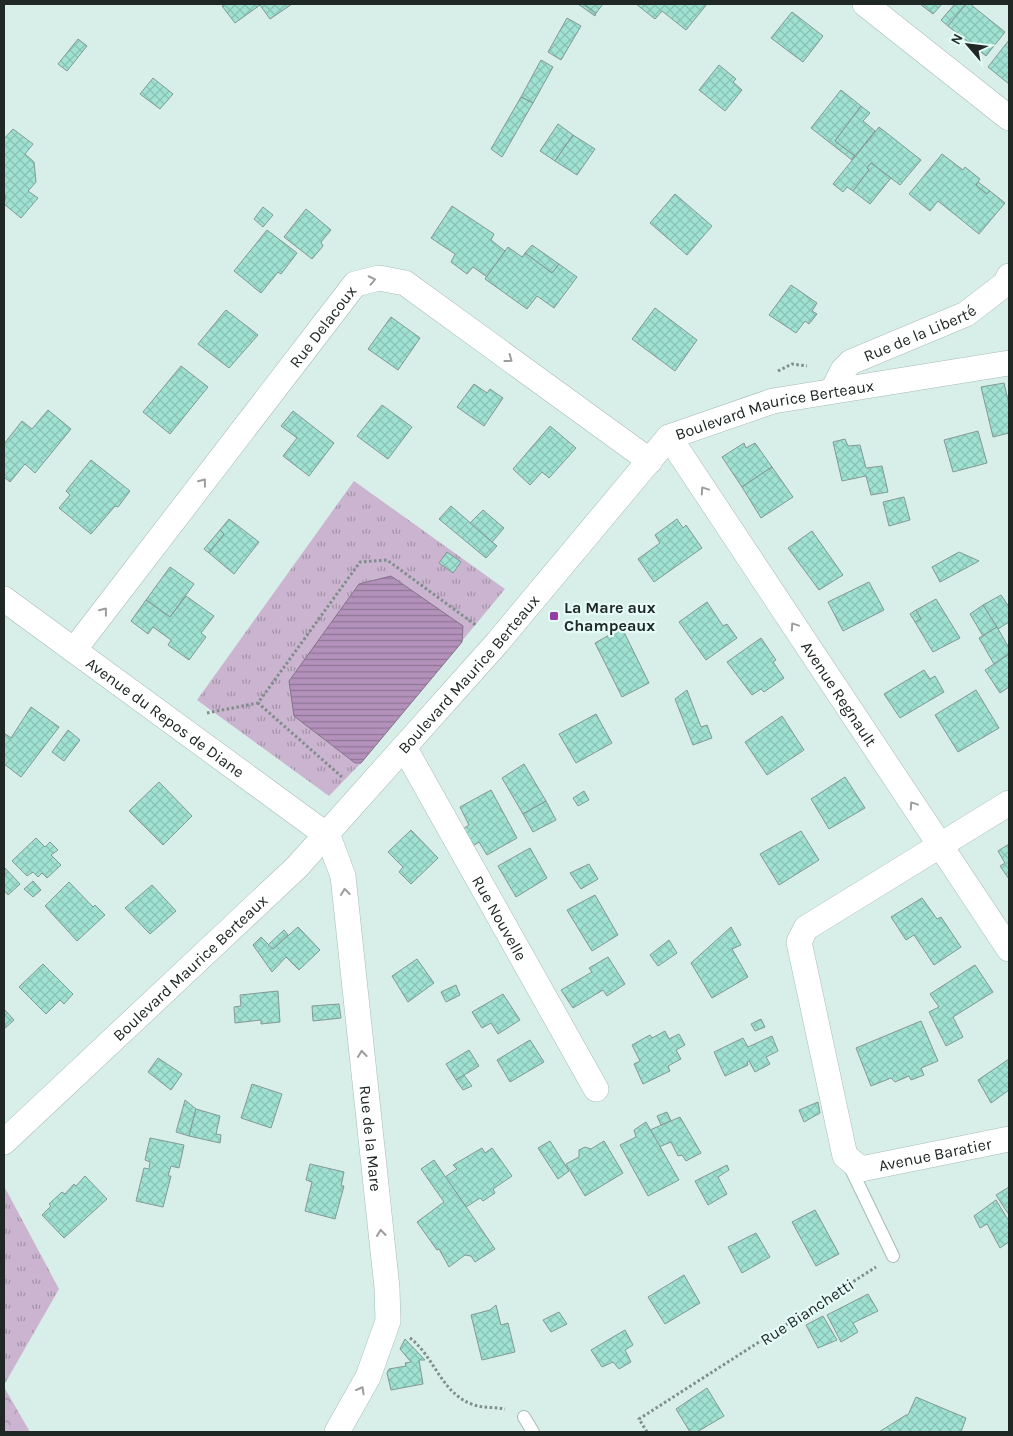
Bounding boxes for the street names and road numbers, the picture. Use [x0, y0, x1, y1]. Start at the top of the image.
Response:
street label: Rue Delacoux [285, 282, 360, 371]
street label: Rue de la Liberté [860, 300, 980, 365]
street label: Boulevard Maurice Berteaux [673, 375, 875, 444]
street label: Boulevard Maurice Berteaux [394, 591, 543, 757]
street label: Avenue Regnault [798, 637, 881, 750]
street label: Avenue du Repos de Diane [83, 653, 248, 781]
street label: Rue Nouvelle [469, 872, 531, 964]
street label: Boulevard Maurice Berteaux [109, 890, 271, 1045]
street label: Rue de la Mare [356, 1084, 386, 1192]
street label: Avenue Baratier [877, 1133, 993, 1175]
street label: Rue Bianchetti [757, 1275, 857, 1349]

